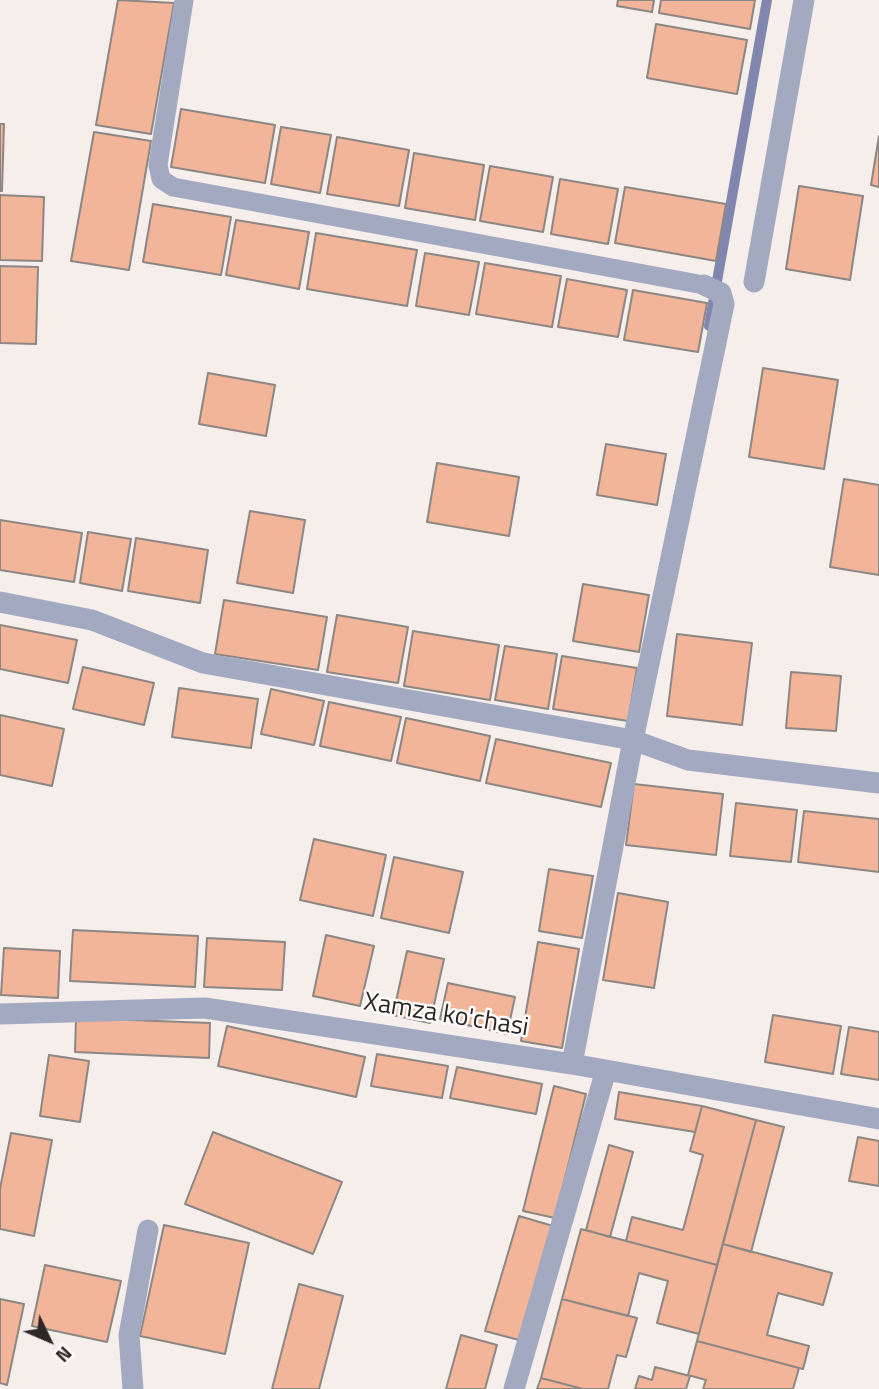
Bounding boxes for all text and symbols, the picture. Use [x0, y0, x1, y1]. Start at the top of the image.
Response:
street label: Xamza ko'chasi [361, 988, 531, 1044]
north arrow [14, 1305, 84, 1375]
text: N [49, 1340, 79, 1370]

